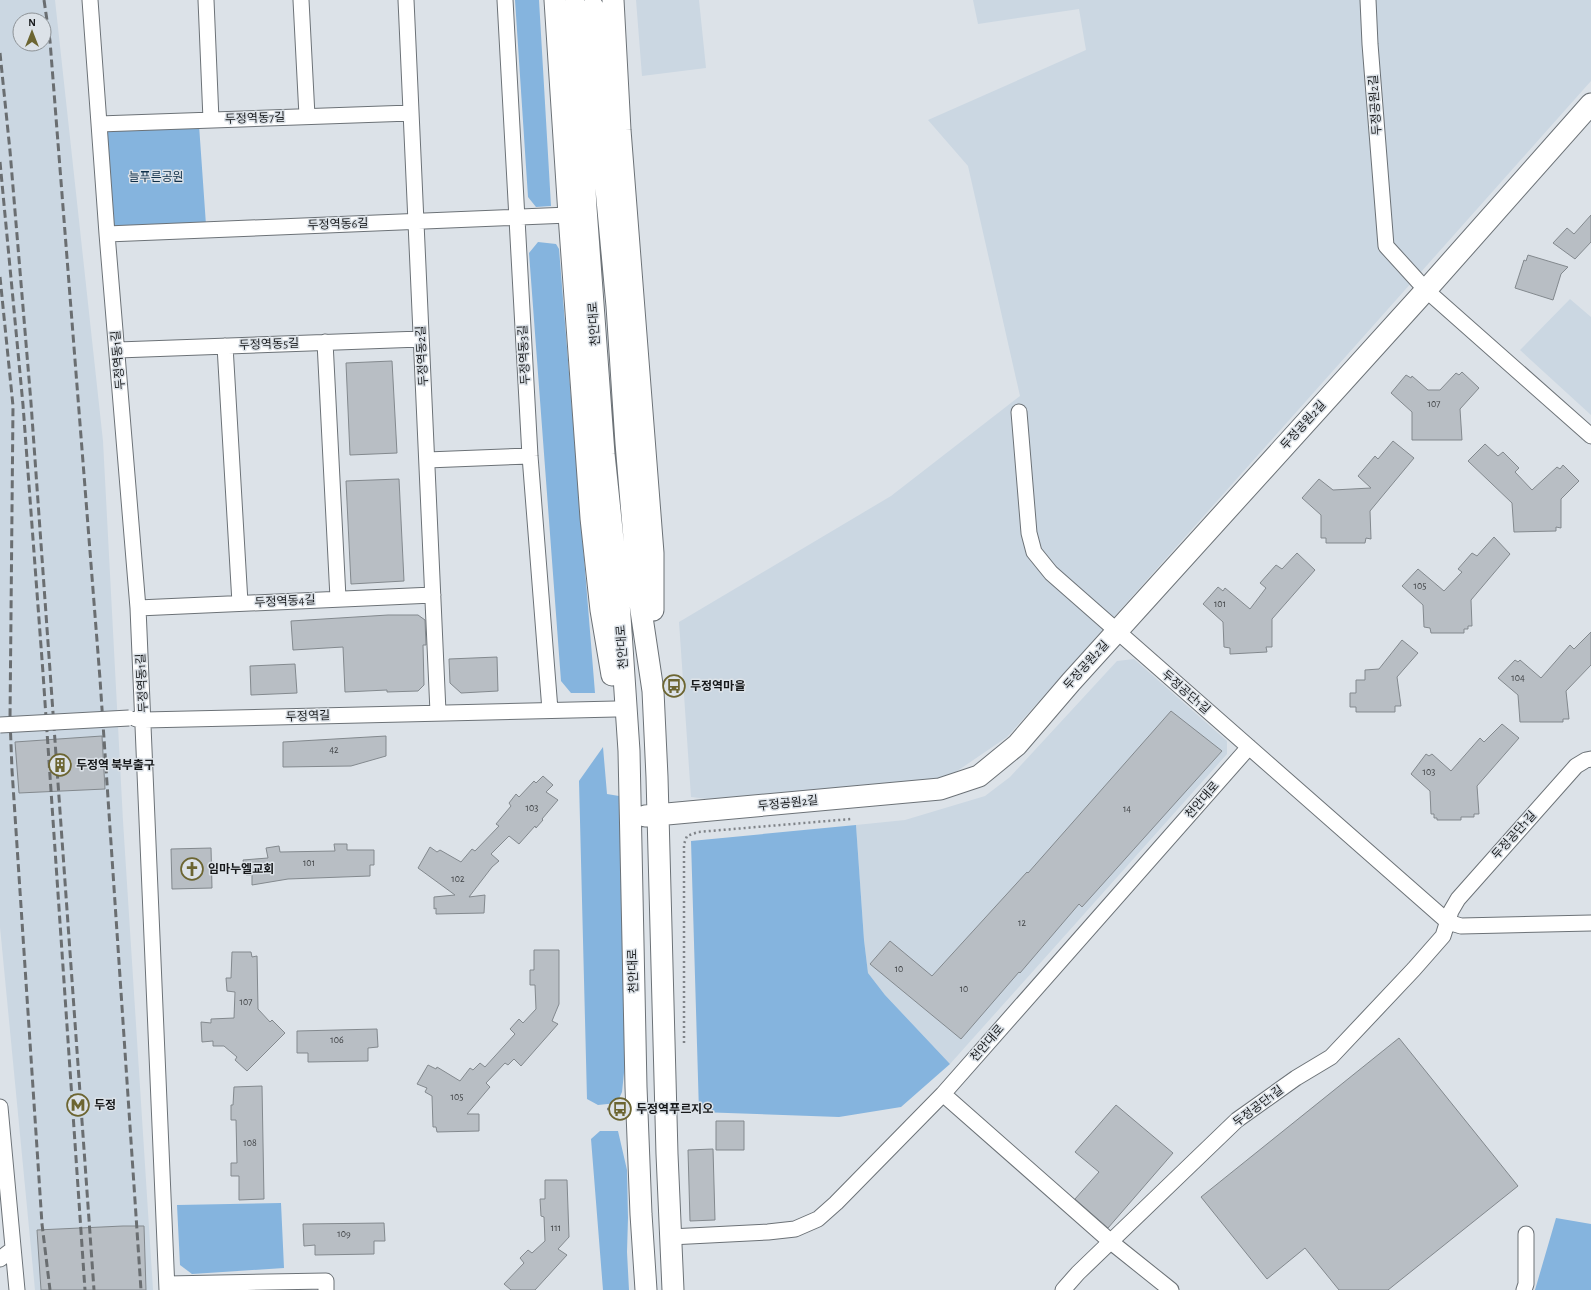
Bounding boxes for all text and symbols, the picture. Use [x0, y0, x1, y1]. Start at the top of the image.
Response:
north arrow [12, 12, 52, 52]
text: N [28, 17, 36, 28]
street label: 두정공원2길 [1367, 74, 1383, 136]
street label: 두정역동7길 [225, 111, 285, 125]
park label: 늘푸른공원 [128, 171, 184, 183]
street label: 두정역동6길 [307, 217, 369, 231]
street label: 천안대로 [585, 302, 602, 347]
street label: 두정역동2길 [414, 325, 430, 387]
street label: 두정역동3길 [516, 325, 532, 385]
street label: 두정역동1길 [109, 330, 127, 390]
street label: 두정역동5길 [239, 337, 299, 351]
street label: 두정공원2길 [1278, 398, 1328, 452]
house number: 107 [1428, 399, 1440, 409]
house number: 105 [1414, 581, 1426, 591]
street label: 두정역동4길 [254, 593, 316, 609]
house number: 101 [1214, 599, 1226, 609]
street label: 천안대로 [613, 625, 630, 670]
street label: 두정공원2길 [1061, 638, 1111, 692]
street label: 두정역동1길 [134, 653, 150, 713]
street label: 두정공단1길 [1160, 668, 1212, 716]
bus stop icon: 두정역마을 [661, 673, 687, 699]
house number: 104 [1511, 673, 1525, 683]
place label: 두정역마을 [690, 680, 745, 692]
street label: 두정역길 [286, 709, 330, 723]
house number: 42 [329, 745, 339, 755]
building icon: 두정역 북부출구 [47, 752, 73, 778]
place label: 두정역 북부출구 [76, 759, 155, 771]
house number: 103 [1423, 767, 1435, 777]
street label: 천안대로 [1182, 779, 1221, 821]
street label: 두정공원2길 [757, 794, 819, 812]
house number: 103 [526, 803, 538, 813]
house number: 14 [1123, 804, 1131, 814]
street label: 두정공단1길 [1490, 809, 1538, 861]
church icon: 임마누엘교회 [179, 856, 205, 882]
house number: 101 [303, 858, 315, 868]
place label: 임마누엘교회 [208, 863, 274, 875]
house number: 102 [451, 874, 465, 884]
house number: 12 [1018, 918, 1026, 928]
street label: 천안대로 [625, 949, 640, 993]
house number: 10 [895, 964, 903, 974]
house number: 10 [960, 984, 968, 994]
house number: 107 [240, 997, 252, 1007]
street label: 천안대로 [967, 1022, 1006, 1064]
house number: 106 [330, 1035, 344, 1045]
street label: 두정공단1길 [1231, 1083, 1285, 1129]
metro station icon: 두정 [65, 1092, 91, 1118]
house number: 105 [451, 1092, 463, 1102]
bus stop icon: 두정역푸르지오 [607, 1096, 633, 1122]
place label: 두정 [94, 1099, 116, 1111]
place label: 두정역푸르지오 [636, 1103, 713, 1115]
house number: 108 [243, 1138, 257, 1148]
house number: 111 [551, 1223, 561, 1233]
house number: 109 [337, 1229, 351, 1239]

